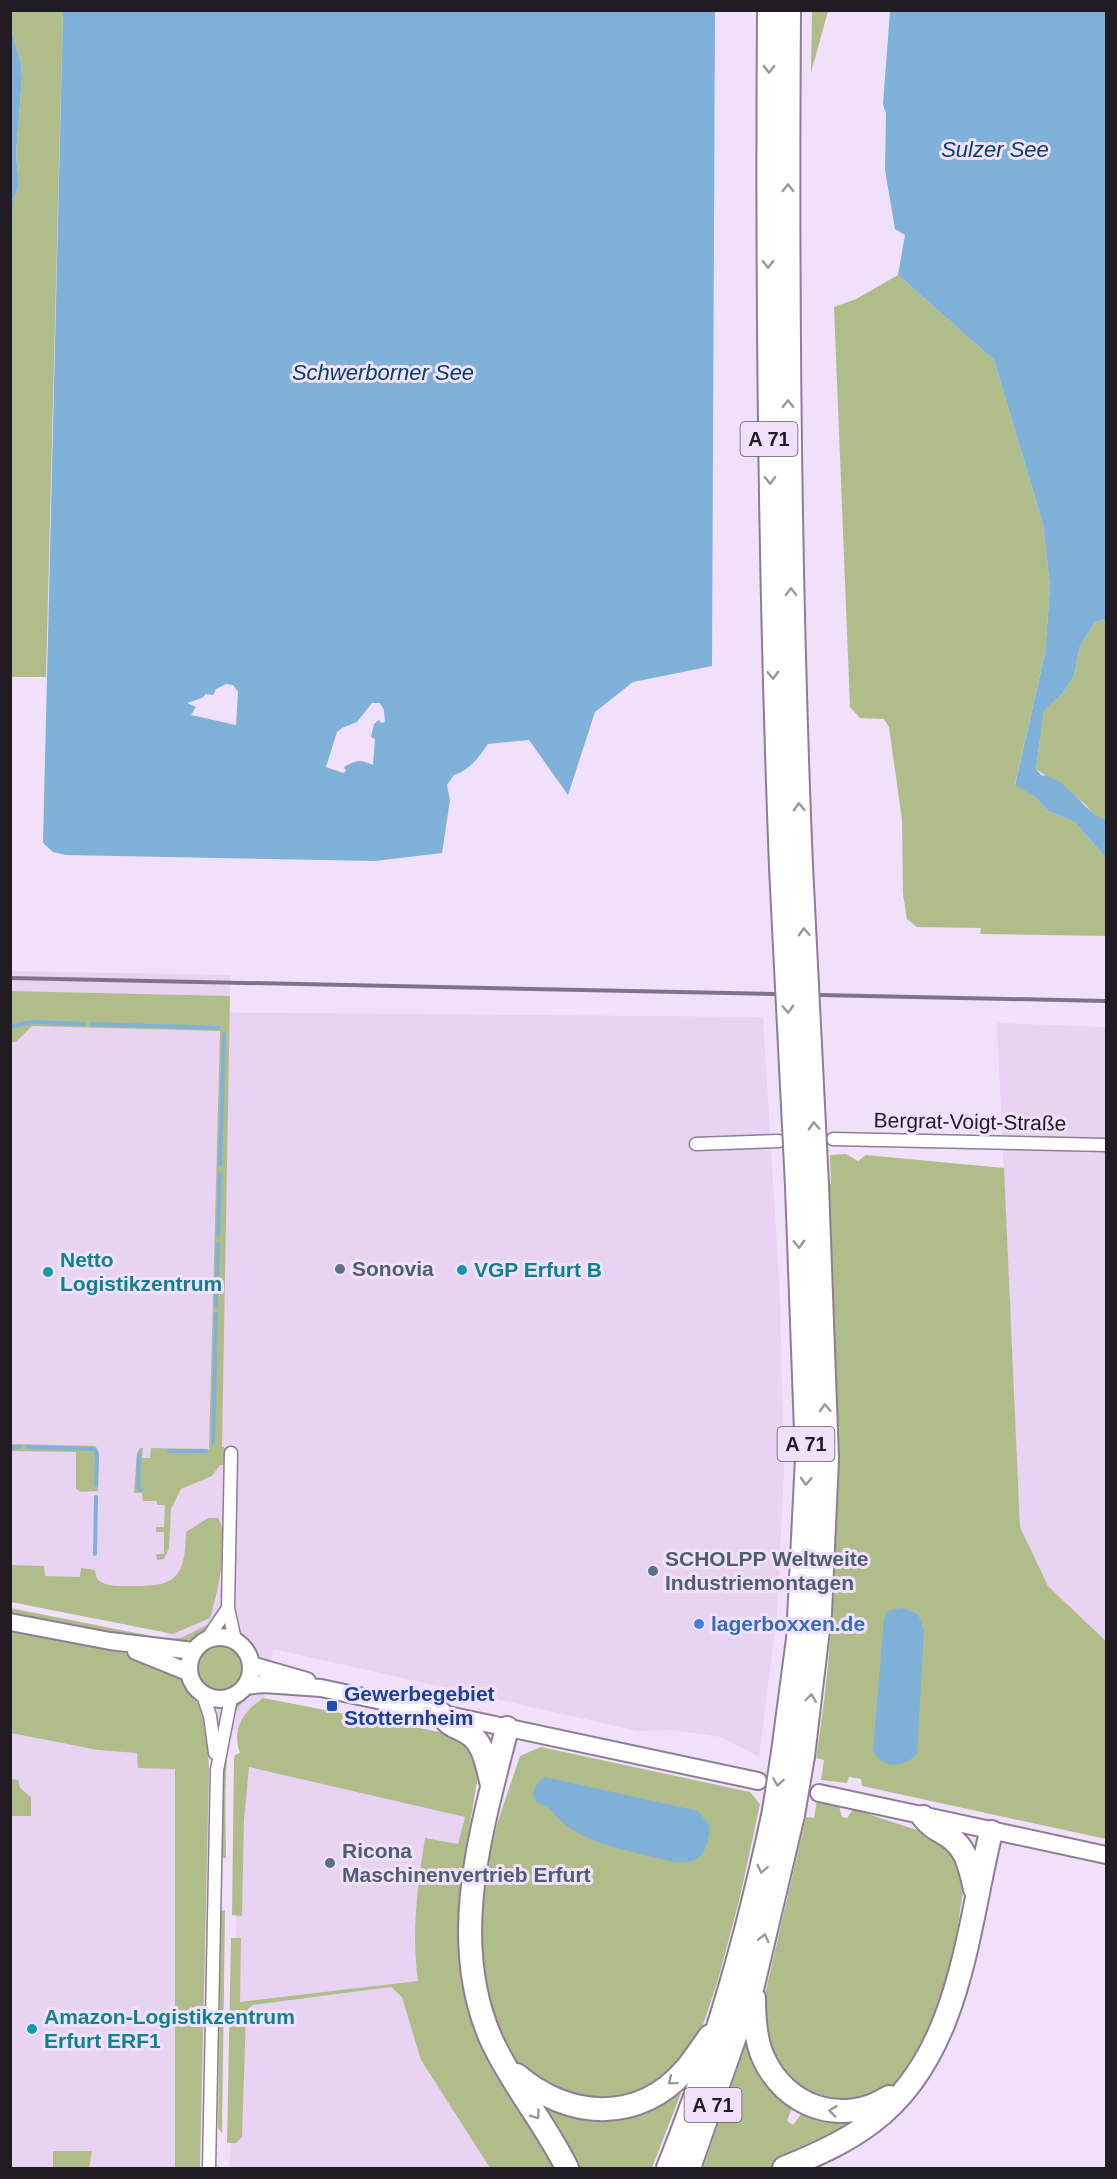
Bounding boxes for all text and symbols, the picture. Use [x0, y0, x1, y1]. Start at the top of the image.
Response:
one-way arrow [763, 64, 775, 73]
water label: Sulzer See [941, 137, 1049, 162]
one-way arrow [782, 183, 794, 192]
one-way arrow [761, 259, 774, 268]
water label: Schwerborner See [292, 360, 474, 385]
one-way arrow [782, 399, 795, 408]
road number: A 71 [740, 422, 798, 456]
one-way arrow [764, 475, 776, 484]
one-way arrow [785, 587, 798, 596]
one-way arrow [767, 670, 780, 679]
one-way arrow [792, 803, 805, 812]
one-way arrow [798, 927, 811, 936]
one-way arrow [782, 1005, 795, 1014]
street label: Bergrat-Voigt-Straße [874, 1108, 1066, 1135]
one-way arrow [807, 1122, 820, 1131]
one-way arrow [793, 1240, 805, 1249]
place label: Netto Logistikzentrum [60, 1248, 222, 1295]
place label: Sonovia [352, 1257, 434, 1280]
place label: VGP Erfurt B [474, 1258, 602, 1281]
marker: Sonovia [333, 1262, 347, 1276]
marker: VGP Erfurt B [455, 1263, 469, 1277]
marker: Netto Logistikzentrum [41, 1265, 55, 1279]
one-way arrow [819, 1403, 831, 1412]
road number: A 71 [778, 1427, 834, 1461]
one-way arrow [799, 1476, 812, 1485]
place label: SCHOLPP Weltweite Industriemontagen [665, 1547, 868, 1594]
marker: SCHOLPP Weltweite Industriemontagen [646, 1564, 660, 1578]
place label: lagerboxxen.de [711, 1612, 865, 1635]
marker: lagerboxxen.de [692, 1617, 706, 1631]
place label: Gewerbegebiet Stotternheim [344, 1682, 495, 1729]
one-way arrow [804, 1693, 816, 1702]
marker: Gewerbegebiet Stotternheim [325, 1699, 339, 1713]
one-way arrow [773, 1777, 785, 1786]
place label: Ricona Maschinenvertrieb Erfurt [342, 1839, 591, 1886]
marker: Ricona Maschinenvertrieb Erfurt [323, 1856, 337, 1870]
one-way arrow [756, 1863, 769, 1873]
one-way arrow [757, 1934, 770, 1944]
place label: Amazon-Logistikzentrum Erfurt ERF1 [44, 2005, 295, 2052]
marker: Amazon-Logistikzentrum Erfurt ERF1 [25, 2022, 39, 2036]
one-way arrow [668, 2074, 679, 2085]
road number: A 71 [684, 2088, 742, 2122]
one-way arrow [828, 2105, 837, 2117]
one-way arrow [529, 2108, 540, 2119]

